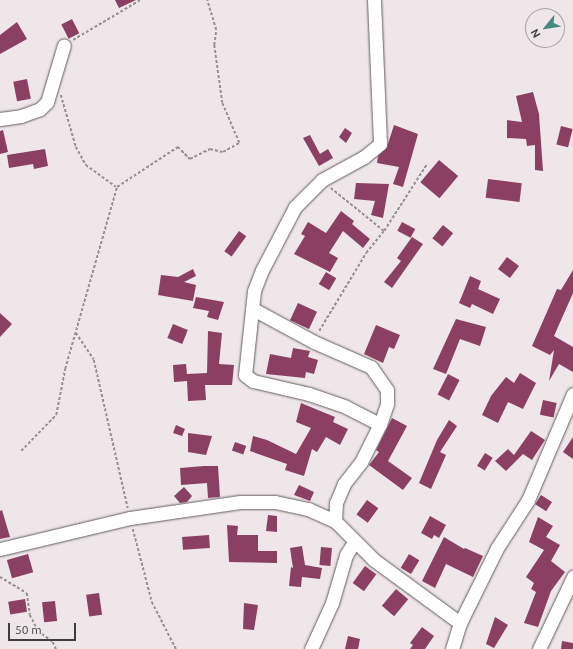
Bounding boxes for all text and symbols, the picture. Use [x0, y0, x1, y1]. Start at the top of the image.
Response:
north arrow [525, 8, 565, 48]
text: N [528, 27, 543, 40]
scale bar [10, 615, 78, 641]
text: 50 m [15, 623, 42, 636]

